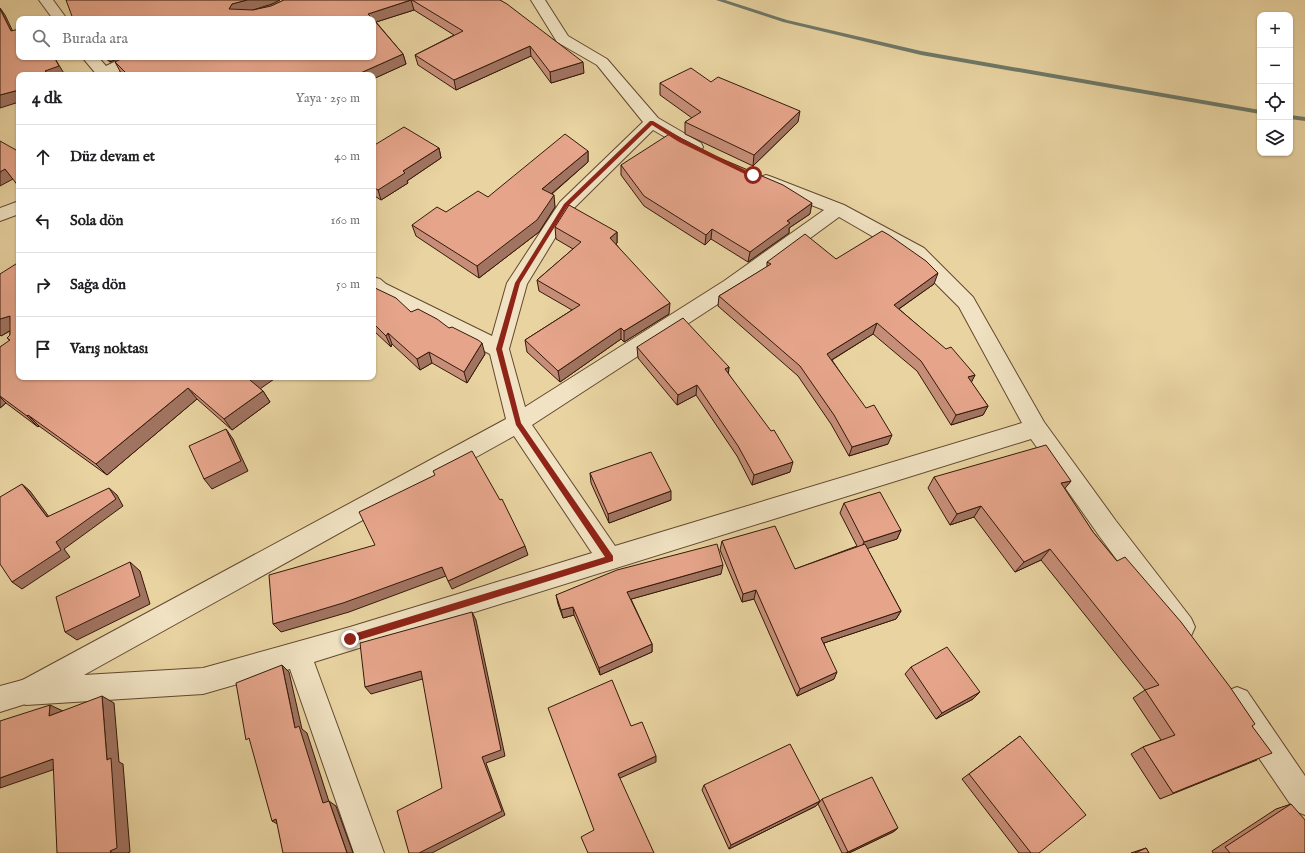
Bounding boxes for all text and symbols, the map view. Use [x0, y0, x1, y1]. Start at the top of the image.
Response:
map controls [1257, 12, 1293, 156]
button: + [1257, 12, 1293, 48]
search box [16, 16, 376, 60]
icon: search [30, 27, 52, 49]
text: Burada ara [62, 29, 128, 48]
button: − [1257, 48, 1293, 84]
button: locate [1257, 84, 1293, 120]
text: 4 dk [32, 88, 62, 109]
text: Yaya · 250 m [296, 90, 360, 107]
button: layers [1257, 120, 1293, 156]
icon: ahead [32, 146, 54, 168]
text: Düz devam et [70, 147, 155, 166]
text: 40 m [334, 148, 360, 165]
route start [744, 166, 762, 184]
icon: left [32, 210, 54, 232]
text: Sola dön [70, 211, 124, 230]
text: 160 m [330, 212, 360, 229]
icon: right [32, 274, 54, 296]
text: Sağa dön [70, 275, 126, 294]
text: 50 m [336, 276, 360, 293]
icon: arrive [32, 338, 54, 360]
text: Varış noktası [70, 339, 148, 358]
route end [341, 630, 359, 648]

